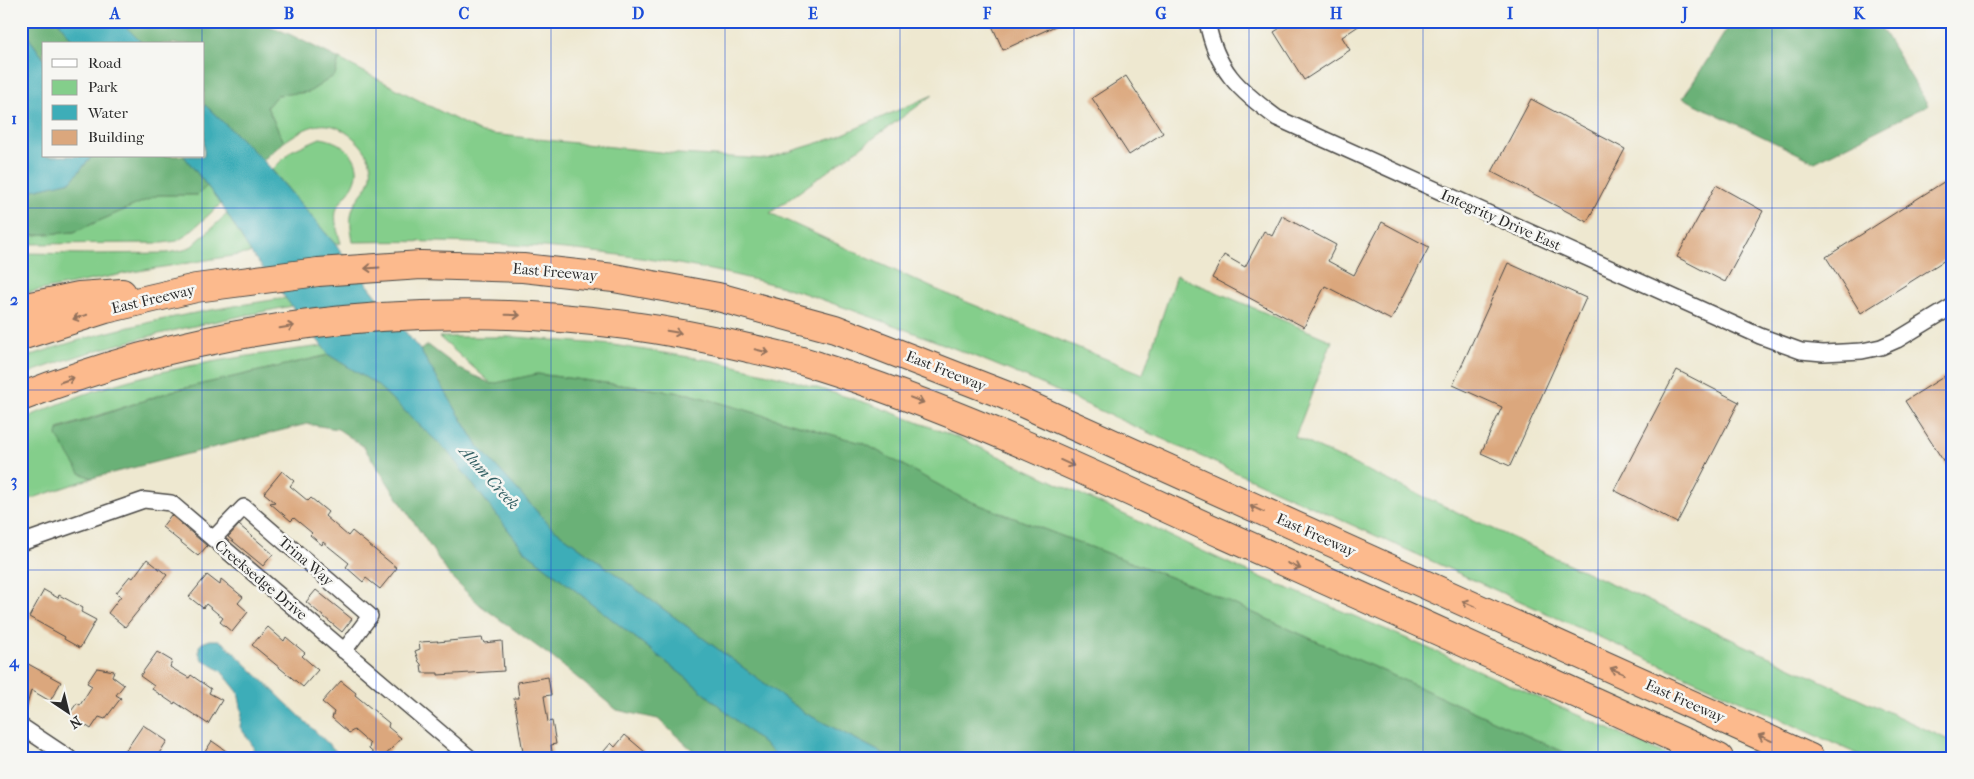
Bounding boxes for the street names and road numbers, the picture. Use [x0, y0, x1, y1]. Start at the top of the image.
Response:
street label: Integrity Drive East [1438, 185, 1564, 255]
street label: East Freeway [512, 259, 599, 285]
street label: East Freeway [110, 280, 197, 317]
street label: East Freeway [903, 347, 990, 396]
street label: East Freeway [1274, 510, 1359, 561]
street label: Trina Way [275, 532, 338, 590]
street label: Creeksedge Drive [211, 536, 311, 624]
street label: East Freeway [1643, 676, 1728, 727]

